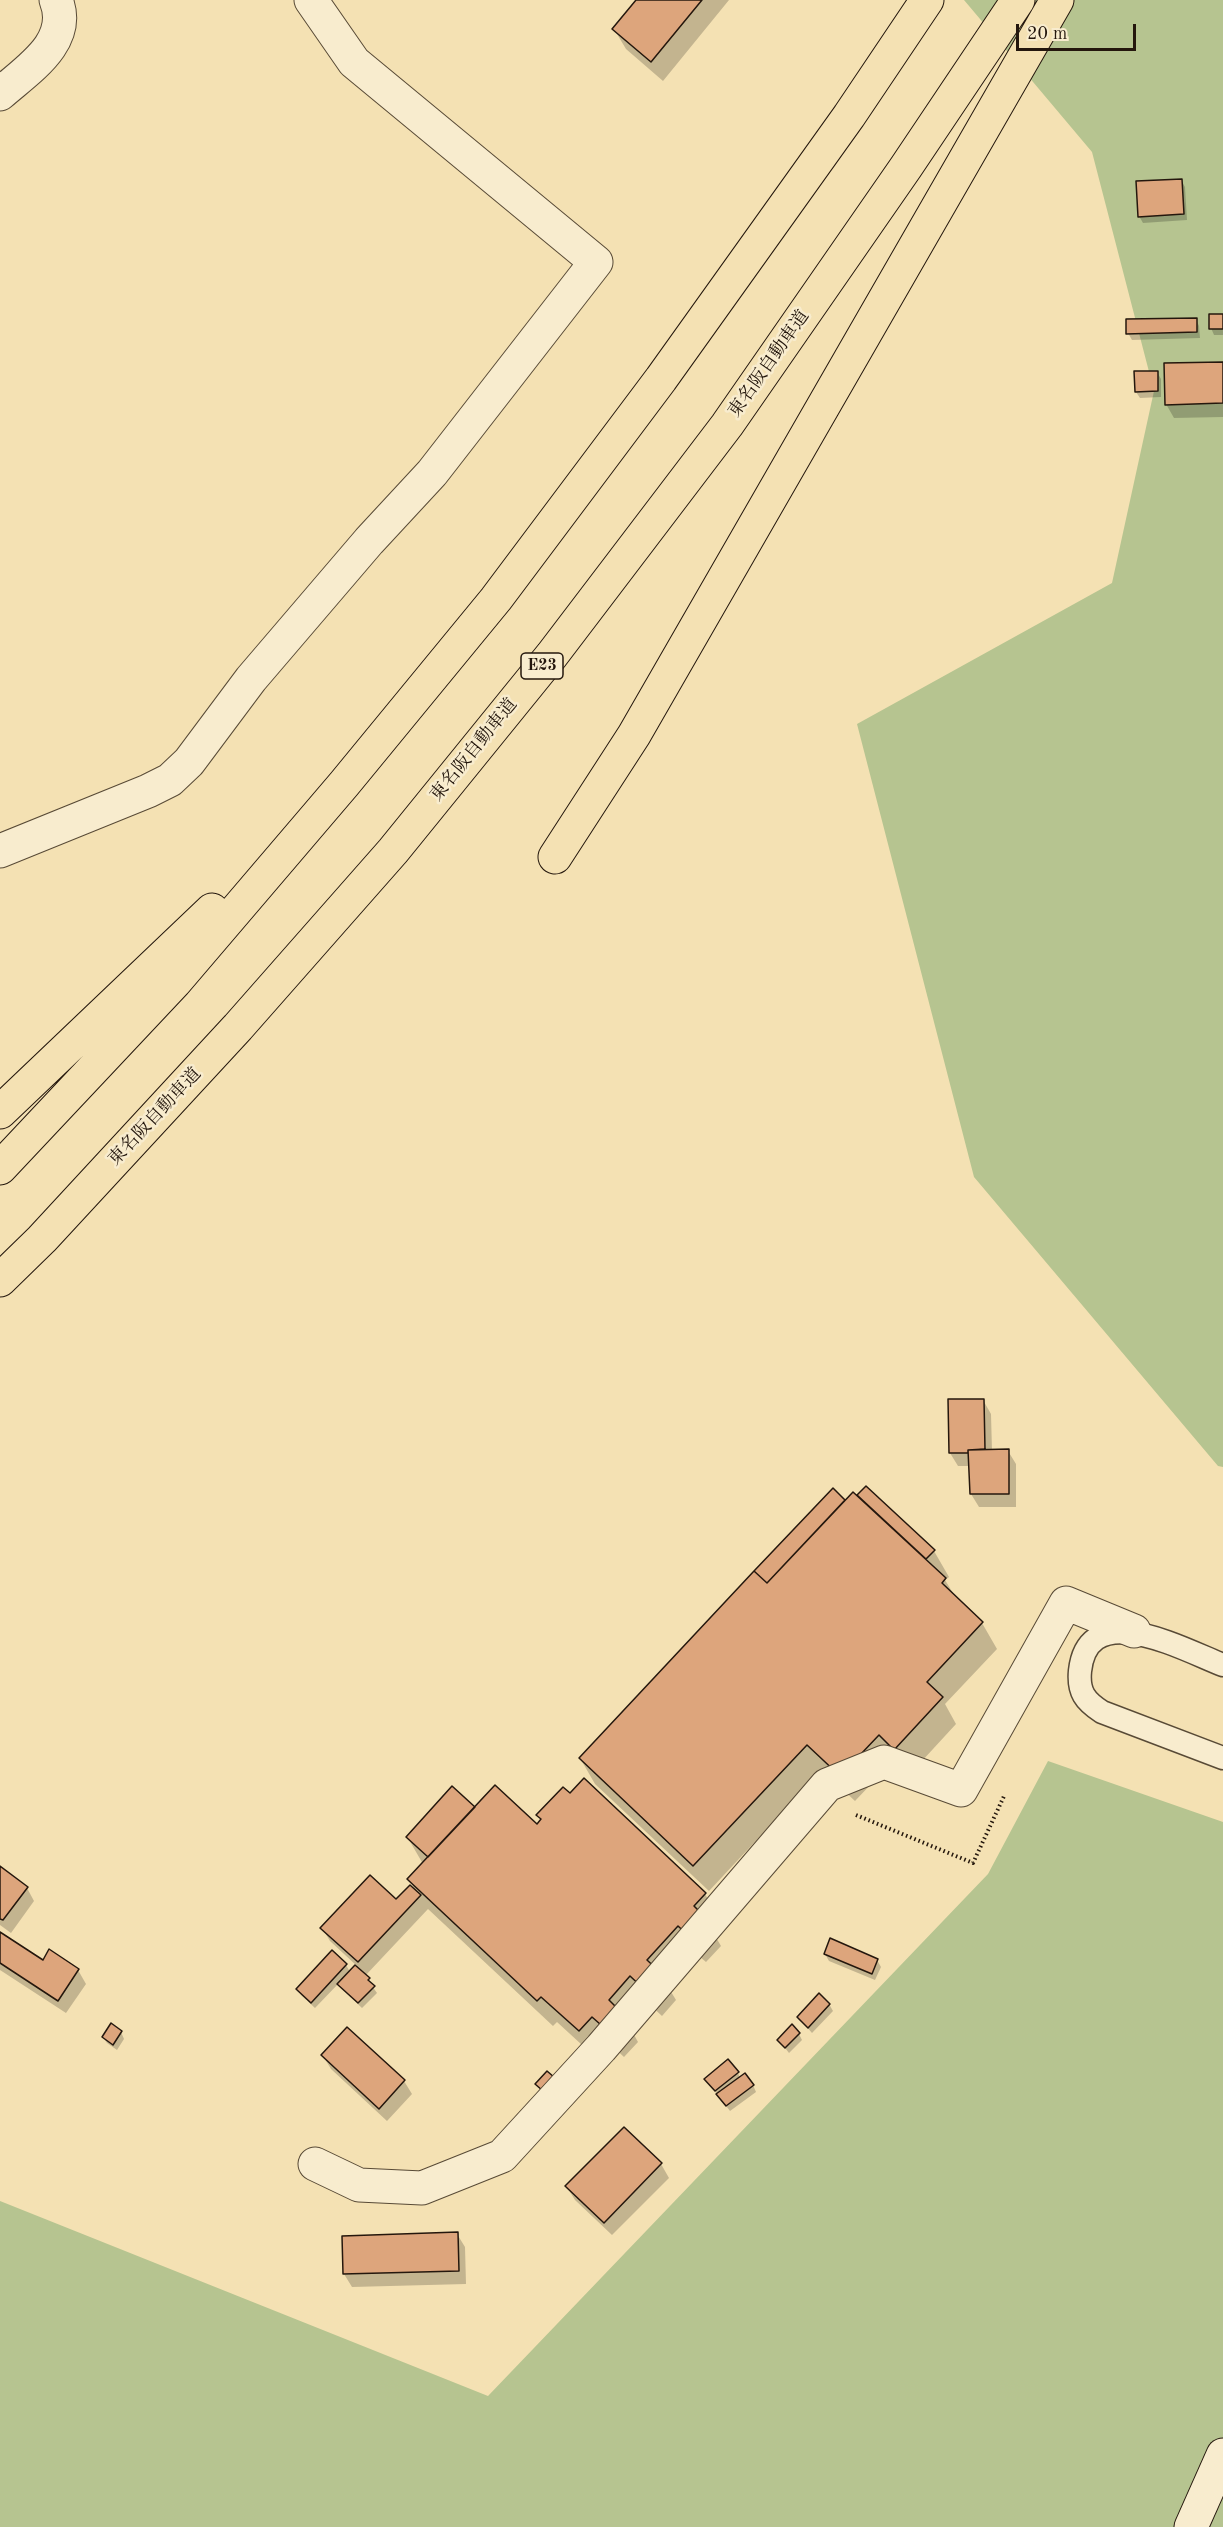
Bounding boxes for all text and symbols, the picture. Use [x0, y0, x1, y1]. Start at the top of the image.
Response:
scale bar [1019, 12, 1139, 50]
text: 20 m [1027, 25, 1067, 43]
street label: 東名阪自動車道 [724, 306, 814, 422]
road number: E23 [521, 653, 563, 679]
street label: 東名阪自動車道 [426, 694, 522, 806]
street label: 東名阪自動車道 [104, 1064, 206, 1170]

